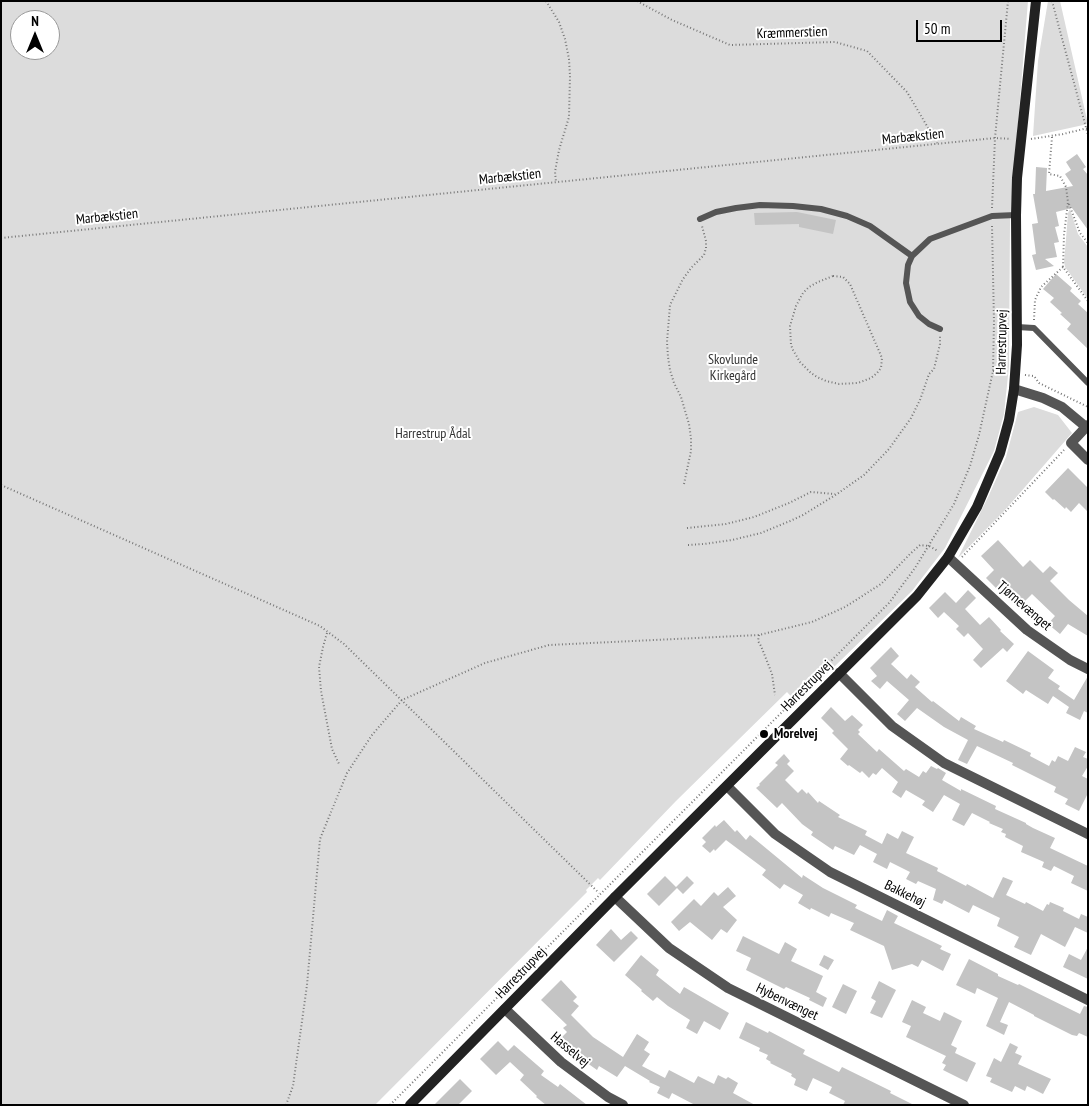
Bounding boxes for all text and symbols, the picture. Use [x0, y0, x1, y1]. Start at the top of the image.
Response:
north arrow [10, 10, 60, 60]
scale bar [919, 10, 1005, 42]
text: N [31, 12, 39, 30]
text: 50 m [924, 19, 950, 38]
street label: Kræmmerstien [756, 23, 828, 43]
street label: Marbækstien [881, 125, 945, 149]
street label: Marbækstien [478, 165, 542, 189]
street label: Marbækstien [75, 205, 139, 229]
street label: Harrestrupvej [993, 309, 1011, 375]
park label: Skovlunde Kirkegård [708, 352, 758, 384]
park label: Harrestrup Ådal [395, 426, 471, 442]
street label: Tjørnevænget [993, 578, 1055, 634]
street label: Harrestrupvej [778, 657, 836, 715]
place label: Morelvej [774, 726, 818, 742]
marker: Morelvej [758, 728, 770, 740]
street label: Bakkehøj [882, 877, 928, 911]
street label: Harrestrupvej [492, 944, 550, 1002]
street label: Hybenvænget [753, 980, 821, 1024]
street label: Hasselvej [547, 1029, 593, 1071]

